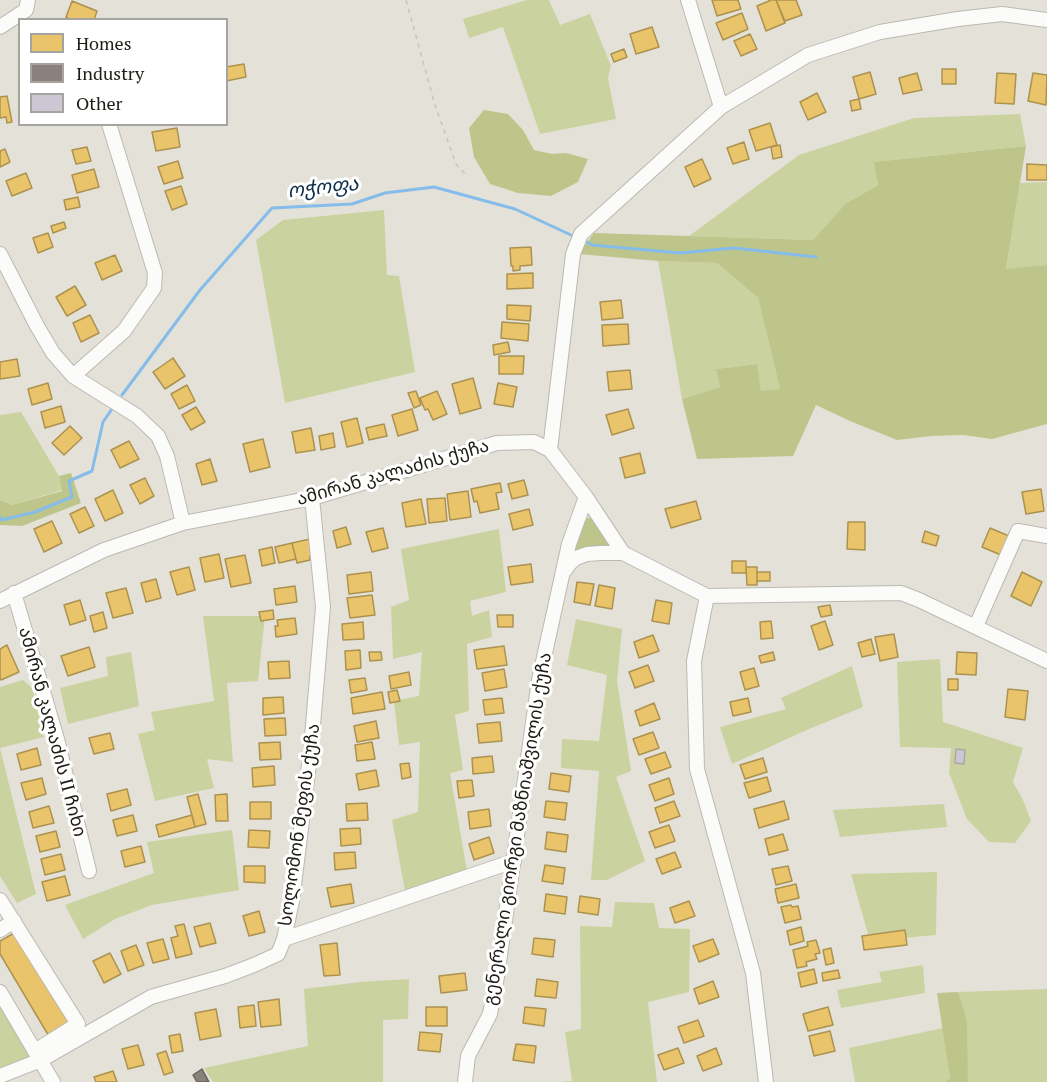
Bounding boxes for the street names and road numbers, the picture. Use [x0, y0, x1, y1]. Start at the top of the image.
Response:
street label: ამირან კალაძის ქუჩა [294, 435, 492, 511]
street label: ამირან კალაძის II ჩიხი [14, 625, 90, 839]
street label: გენერალი გიორგი მაზნიაშვილის ქუჩა [479, 651, 557, 1007]
street label: სოლომონ მეფის ქუჩა [275, 722, 325, 928]

